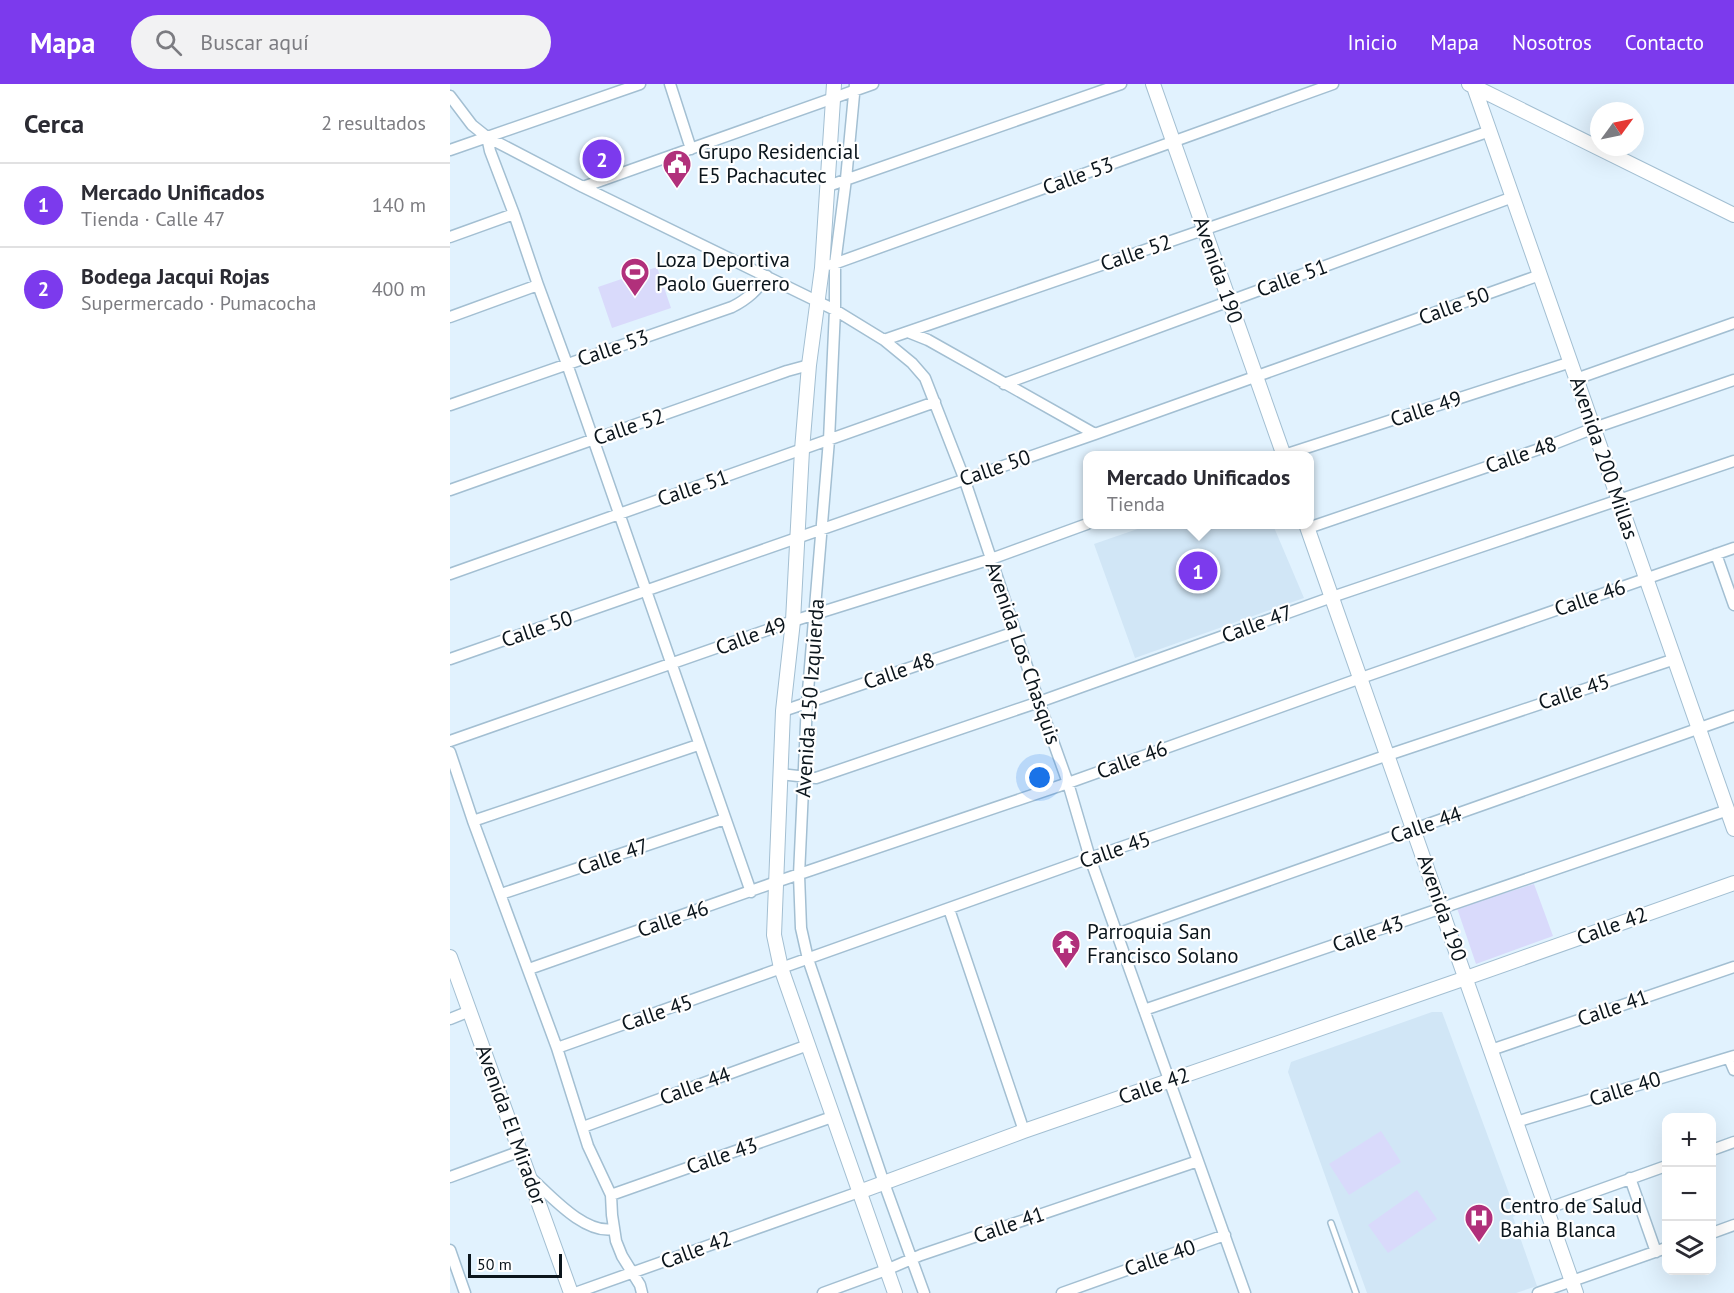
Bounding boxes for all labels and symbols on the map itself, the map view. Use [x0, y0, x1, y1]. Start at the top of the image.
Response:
north arrow [1590, 102, 1644, 156]
pin: 2 [582, 136, 622, 182]
place label: Grupo Residencial E5 Pachacutec [698, 138, 859, 189]
public building icon: Grupo Residencial E5 Pachacutec [661, 148, 693, 190]
street label: Calle 53 [1039, 150, 1117, 201]
street label: Avenida 190 [1188, 213, 1249, 327]
street label: Calle 52 [1097, 228, 1175, 277]
place label: Loza Deportiva Paolo Guerrero [656, 246, 790, 297]
street label: Calle 51 [1253, 252, 1331, 303]
sports icon: Loza Deportiva Paolo Guerrero [619, 256, 651, 298]
street label: Calle 50 [1415, 280, 1493, 331]
street label: Calle 53 [574, 323, 652, 372]
street label: Avenida 200 Millas [1564, 373, 1645, 543]
street label: Calle 49 [1387, 384, 1465, 433]
street label: Calle 52 [590, 402, 668, 451]
street label: Calle 48 [1482, 430, 1560, 479]
street label: Calle 50 [956, 443, 1034, 492]
street label: Calle 51 [654, 463, 732, 512]
pin: 1 [1178, 548, 1218, 594]
street label: Avenida Los Chasquis [980, 558, 1067, 748]
street label: Calle 46 [1551, 573, 1629, 622]
street label: Avenida 150 Izquierda [789, 598, 830, 798]
street label: Calle 47 [1218, 598, 1296, 649]
street label: Calle 50 [498, 604, 576, 653]
street label: Calle 49 [712, 610, 790, 661]
street label: Calle 48 [860, 646, 938, 695]
street label: Calle 45 [1535, 667, 1613, 716]
street label: Calle 46 [1093, 734, 1171, 785]
your location [1025, 763, 1054, 792]
street label: Calle 44 [1387, 800, 1465, 849]
street label: Calle 45 [1076, 825, 1154, 874]
street label: Calle 47 [574, 832, 652, 881]
street label: Avenida 190 [1412, 851, 1473, 965]
street label: Calle 46 [634, 894, 712, 943]
street label: Calle 42 [1573, 900, 1651, 951]
street label: Calle 43 [1329, 909, 1407, 958]
place label: Parroquia San Francisco Solano [1087, 918, 1238, 969]
temple icon: Parroquia San Francisco Solano [1050, 928, 1082, 970]
street label: Calle 41 [1574, 983, 1652, 1032]
street label: Calle 45 [618, 988, 696, 1037]
street label: Avenida El Mirador [470, 1041, 553, 1209]
street label: Calle 44 [656, 1060, 734, 1111]
street label: Calle 42 [1115, 1061, 1193, 1110]
street label: Calle 40 [1586, 1065, 1664, 1112]
street label: Calle 43 [683, 1131, 761, 1180]
place label: Centro de Salud Bahia Blanca [1500, 1192, 1642, 1243]
street label: Calle 41 [970, 1200, 1048, 1249]
hospital icon: Centro de Salud Bahia Blanca [1463, 1202, 1495, 1244]
street label: Calle 42 [657, 1224, 735, 1275]
street label: Calle 40 [1121, 1233, 1199, 1282]
scale bar [468, 1251, 562, 1278]

